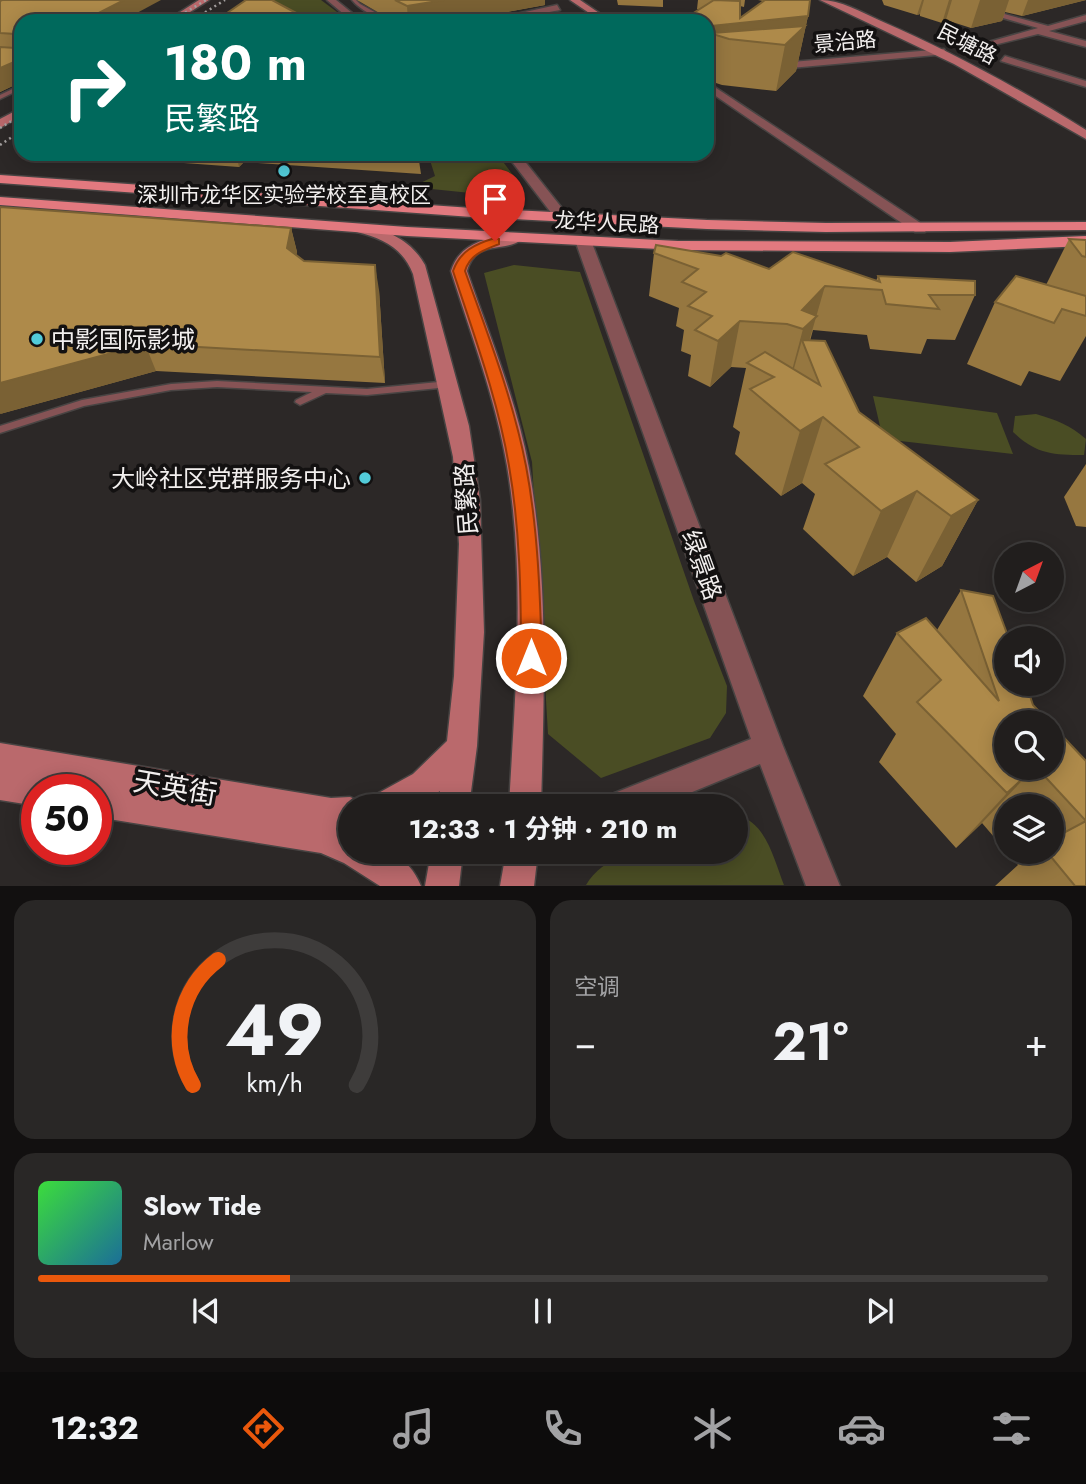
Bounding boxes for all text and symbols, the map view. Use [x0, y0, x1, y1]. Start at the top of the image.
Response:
street label: 民塘路 [932, 16, 1002, 72]
street label: 景治路 [812, 24, 878, 60]
text: 180 m [164, 28, 307, 98]
icon: right [49, 42, 140, 133]
text: 民繁路 [164, 96, 260, 142]
marker: 深圳市龙华区实验学校至真校区 [276, 163, 292, 179]
pin [465, 169, 525, 241]
place label: 深圳市龙华区实验学校至真校区 [137, 180, 431, 210]
icon: arrive [476, 180, 514, 218]
street label: 龙华人民路 [554, 205, 660, 241]
place label: 中影国际影城 [51, 322, 195, 357]
marker: 中影国际影城 [29, 331, 45, 347]
place label: 大岭社区党群服务中心 [111, 461, 351, 496]
street label: 民繁路 [446, 462, 486, 536]
marker: 大岭社区党群服务中心 [357, 470, 373, 486]
street label: 绿景路 [673, 525, 731, 605]
north arrow [994, 542, 1064, 612]
map controls [994, 542, 1064, 864]
position arrow [494, 621, 568, 695]
button: sound [994, 626, 1064, 696]
button: search [994, 710, 1064, 780]
street label: 天英街 [130, 761, 220, 815]
speed limit sign: 50 [21, 774, 112, 865]
button: layers [994, 794, 1064, 864]
text: 12:33 · 1 分钟 · 210 m [409, 810, 677, 848]
text: 空调 [574, 970, 620, 1004]
text: 49 [225, 978, 325, 1083]
text: 21° [773, 1004, 849, 1080]
text: − [574, 1015, 596, 1070]
text: + [1025, 1015, 1048, 1070]
text: km/h [247, 1065, 303, 1101]
text: Slow Tide [143, 1187, 262, 1225]
text: Marlow [143, 1225, 214, 1259]
icon: previous [187, 1292, 225, 1330]
icon: pause [524, 1292, 562, 1330]
icon: next [861, 1292, 899, 1330]
icon: directions [239, 1404, 288, 1453]
icon: music [389, 1404, 438, 1453]
icon: phone [538, 1404, 587, 1453]
icon: climate [688, 1404, 737, 1453]
icon: car [837, 1404, 886, 1453]
icon: filters [987, 1404, 1036, 1453]
text: 12:32 [50, 1405, 139, 1451]

